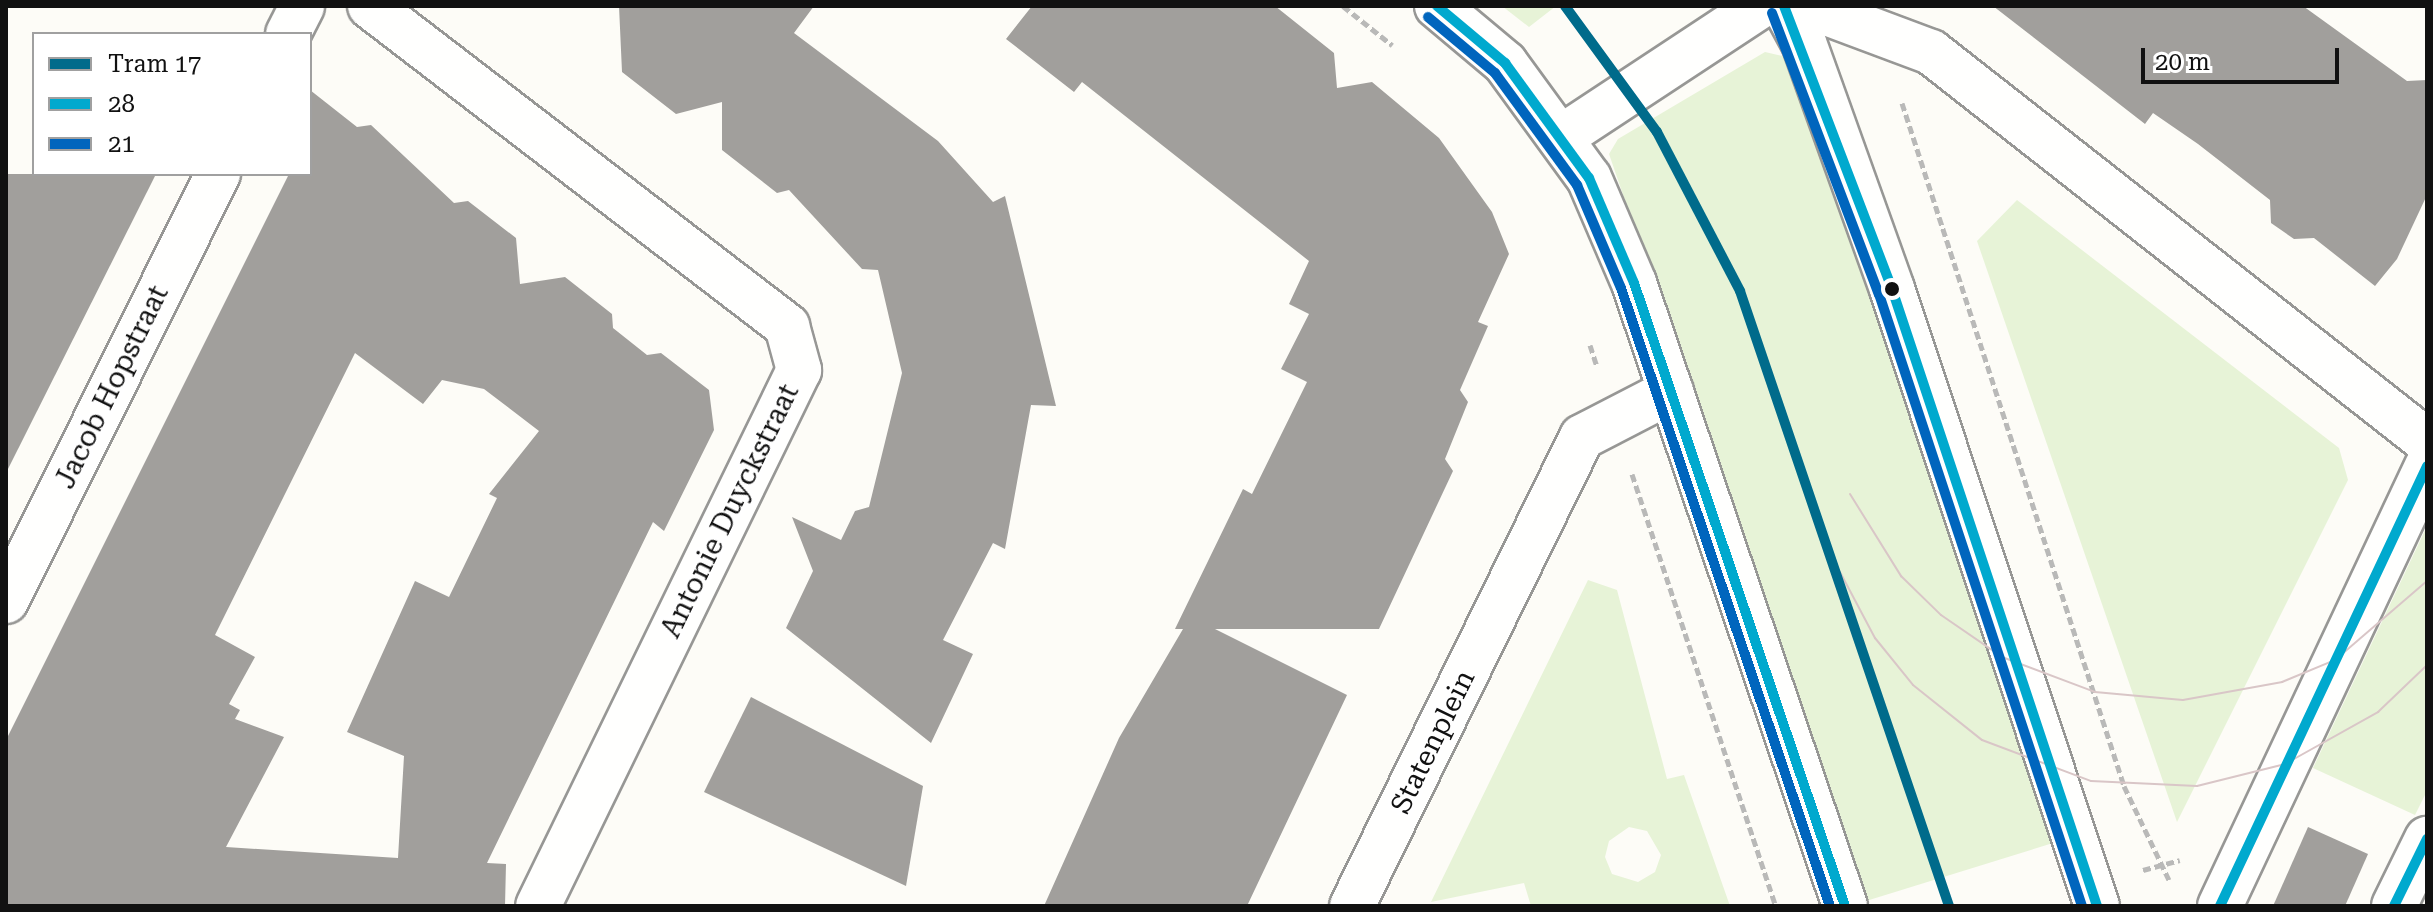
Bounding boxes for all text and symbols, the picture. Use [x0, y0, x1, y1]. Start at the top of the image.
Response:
legend [32, 32, 312, 176]
scale bar [2145, 32, 2343, 82]
text: 20 m [2155, 48, 2210, 76]
text: Tram 17 [108, 50, 201, 78]
text: 28 [108, 90, 135, 118]
text: 21 [108, 130, 135, 158]
street label: Jacob Hopstraat [48, 280, 176, 494]
unlabelled marker [1884, 281, 1900, 297]
street label: Antonie Duyckstraat [654, 379, 806, 643]
street label: Statenplein [1384, 665, 1482, 819]

